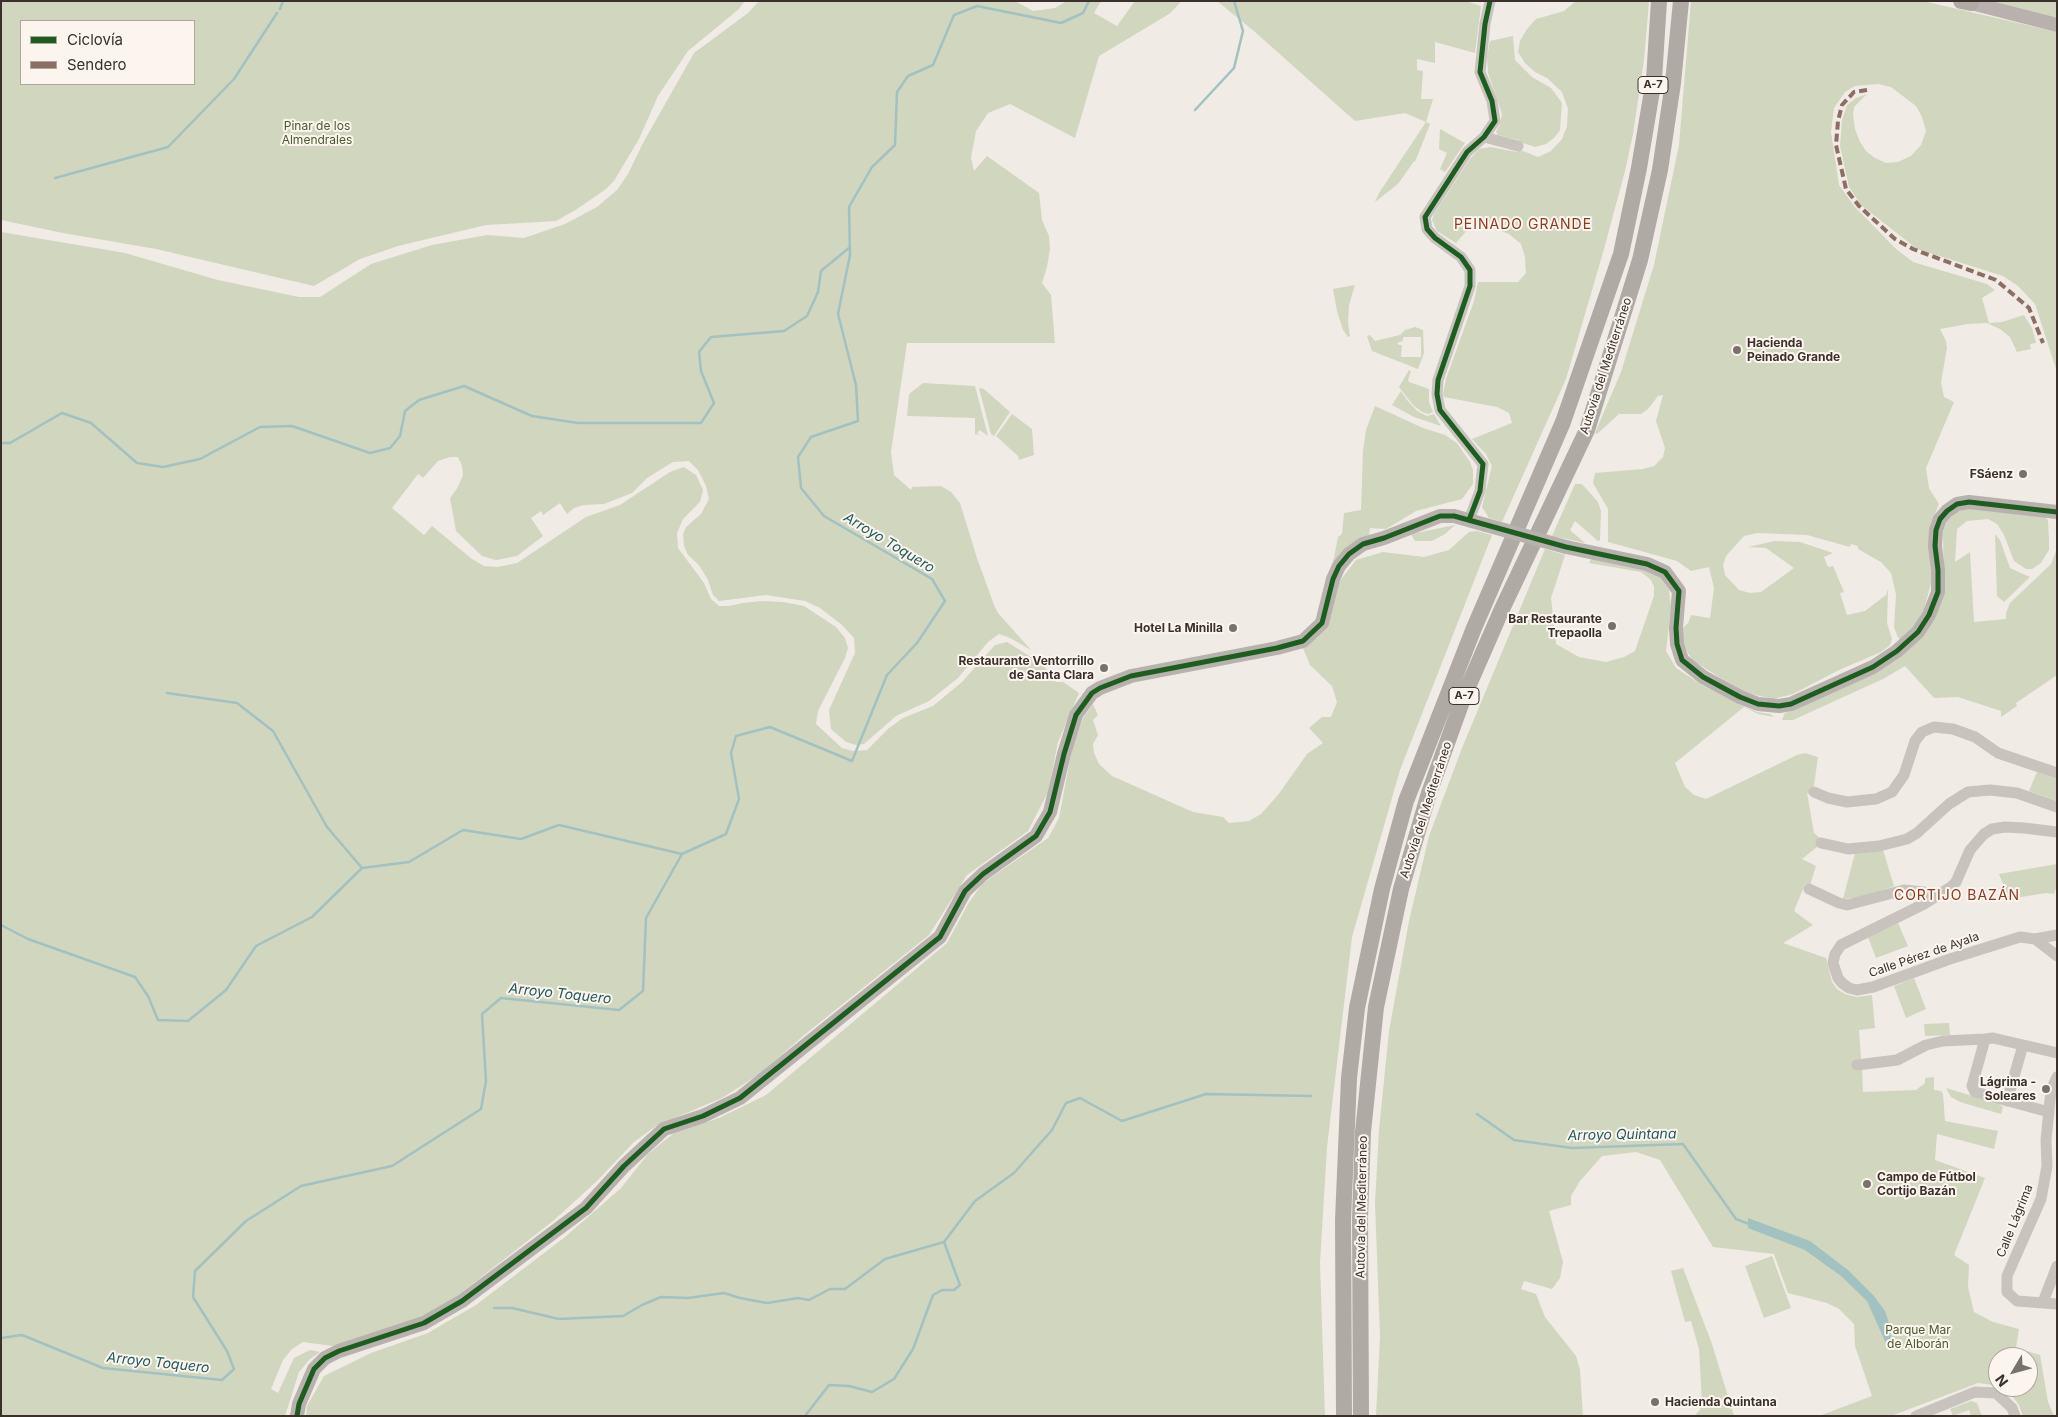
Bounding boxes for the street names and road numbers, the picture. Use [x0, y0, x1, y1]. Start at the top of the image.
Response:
road number: A-7 [1638, 76, 1668, 94]
street label: Autovía del Mediterráneo [1577, 296, 1635, 436]
road number: A-7 [1449, 688, 1479, 704]
street label: Autovía del Mediterráneo [1397, 740, 1455, 880]
street label: Calle Pérez de Ayala [1867, 929, 1981, 981]
street label: Autovía del Mediterráneo [1354, 1136, 1370, 1278]
street label: Calle Lágrima [1994, 1182, 2036, 1260]

